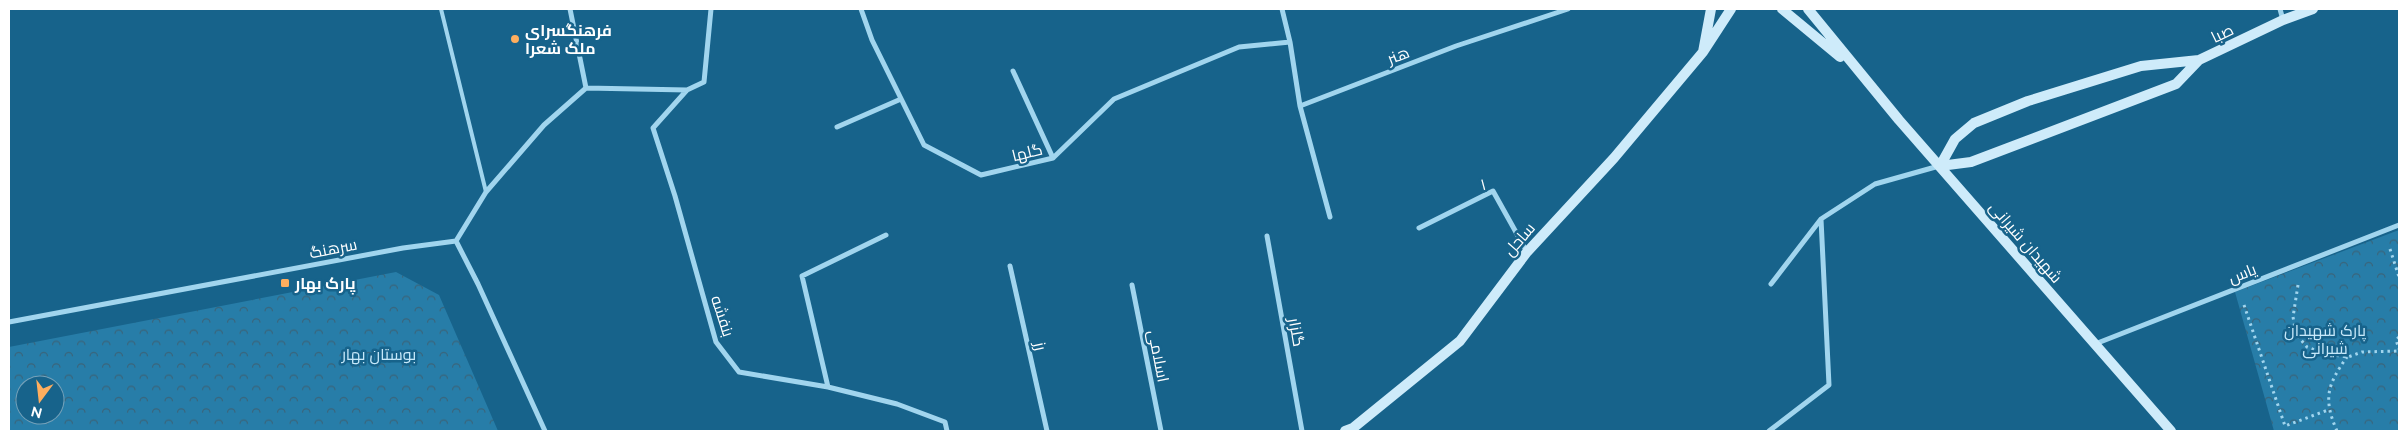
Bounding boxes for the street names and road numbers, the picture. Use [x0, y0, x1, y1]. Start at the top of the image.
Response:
street label: صبا [2208, 20, 2237, 47]
street label: هنر [1383, 43, 1412, 69]
street label: گلها [1010, 140, 1045, 166]
street label: ۱ [1478, 175, 1488, 194]
street label: شهیدان شیرانی [1984, 198, 2066, 288]
street label: ساحل [1500, 219, 1540, 261]
street label: سرهنگ [308, 235, 359, 262]
street label: یاس [2226, 259, 2260, 288]
street label: بنفشه [707, 293, 738, 339]
street label: گلزار [1284, 315, 1308, 348]
street label: اسلامی [1143, 328, 1173, 384]
street label: رز [1030, 339, 1051, 352]

